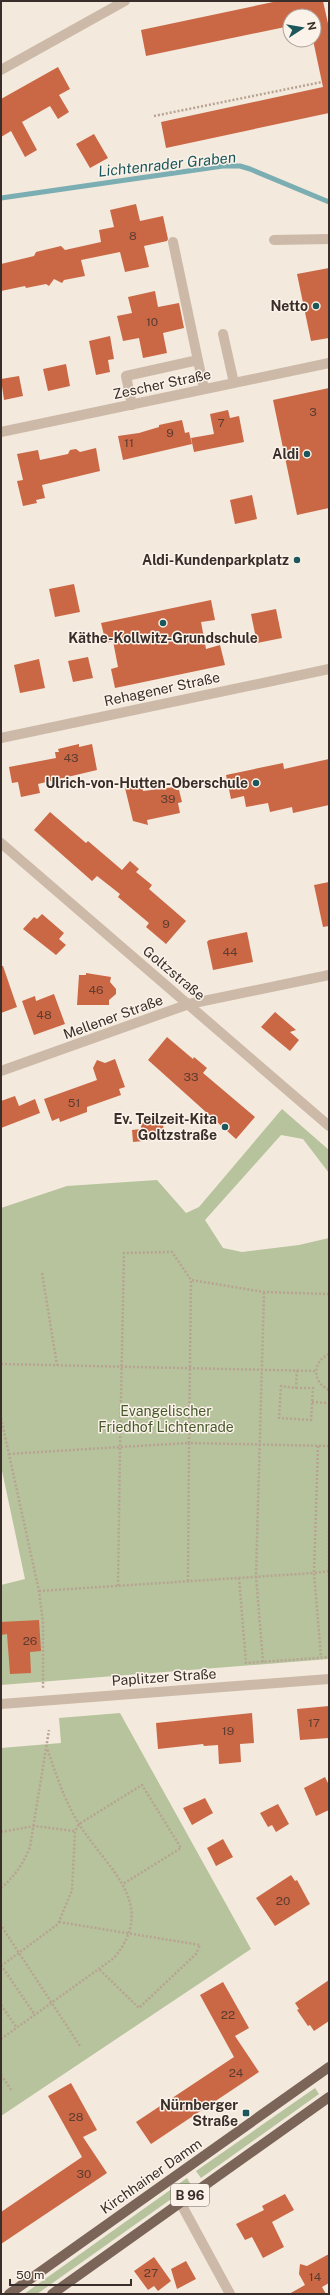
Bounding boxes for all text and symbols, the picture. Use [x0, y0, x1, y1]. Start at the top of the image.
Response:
north arrow [282, 8, 322, 48]
text: N [305, 20, 319, 31]
water label: Lichtenrader Graben [97, 148, 237, 180]
house number: 8 [129, 229, 137, 243]
place label: Netto [270, 298, 308, 314]
marker: Netto [311, 301, 321, 311]
house number: 10 [146, 315, 158, 329]
street label: Zescher Straße [112, 366, 213, 402]
house number: 3 [309, 405, 317, 419]
house number: 7 [217, 416, 225, 430]
house number: 9 [166, 426, 174, 440]
house number: 11 [124, 436, 134, 450]
place label: Aldi [272, 446, 299, 462]
marker: Aldi [302, 449, 312, 459]
place label: Aldi-Kundenparkplatz [142, 552, 289, 568]
marker: Aldi-Kundenparkplatz [292, 555, 302, 565]
marker: Käthe-Kollwitz-Grundschule [158, 618, 168, 628]
place label: Käthe-Kollwitz-Grundschule [68, 630, 258, 646]
street label: Rehagener Straße [103, 669, 221, 709]
house number: 43 [63, 751, 79, 765]
place label: Ulrich-von-Hutten-Oberschule [45, 775, 248, 791]
marker: Ulrich-von-Hutten-Oberschule [251, 778, 261, 788]
house number: 39 [161, 792, 175, 806]
house number: 9 [162, 917, 170, 931]
street label: Goltzstraße [140, 943, 208, 1003]
house number: 44 [222, 945, 238, 959]
house number: 46 [88, 983, 104, 997]
street label: Mellener Straße [61, 992, 165, 1042]
house number: 48 [36, 1008, 52, 1022]
house number: 33 [183, 1070, 199, 1084]
house number: 51 [68, 1096, 80, 1110]
place label: Ev. Teilzeit-Kita Goltzstraße [113, 1111, 217, 1143]
marker: Ev. Teilzeit-Kita Goltzstraße [220, 1122, 230, 1132]
park label: Evangelischer Friedhof Lichtenrade [98, 1403, 234, 1435]
house number: 26 [23, 1634, 37, 1648]
street label: Paplitzer Straße [111, 1665, 217, 1689]
house number: 17 [308, 1716, 320, 1730]
house number: 19 [222, 1724, 234, 1738]
house number: 20 [276, 1894, 290, 1908]
house number: 22 [221, 2008, 235, 2022]
house number: 24 [229, 2066, 244, 2080]
place label: Nürnberger Straße [160, 2097, 238, 2129]
marker: Nürnberger Straße [241, 2108, 251, 2118]
house number: 28 [69, 2110, 84, 2124]
street label: Kirchhainer Damm [97, 2135, 205, 2217]
house number: 30 [77, 2167, 91, 2181]
road number: B 96 [171, 2184, 209, 2206]
scale bar [10, 2261, 131, 2287]
house number: 27 [144, 2266, 158, 2280]
text: 50 m [16, 2268, 44, 2282]
house number: 14 [309, 2270, 322, 2284]

